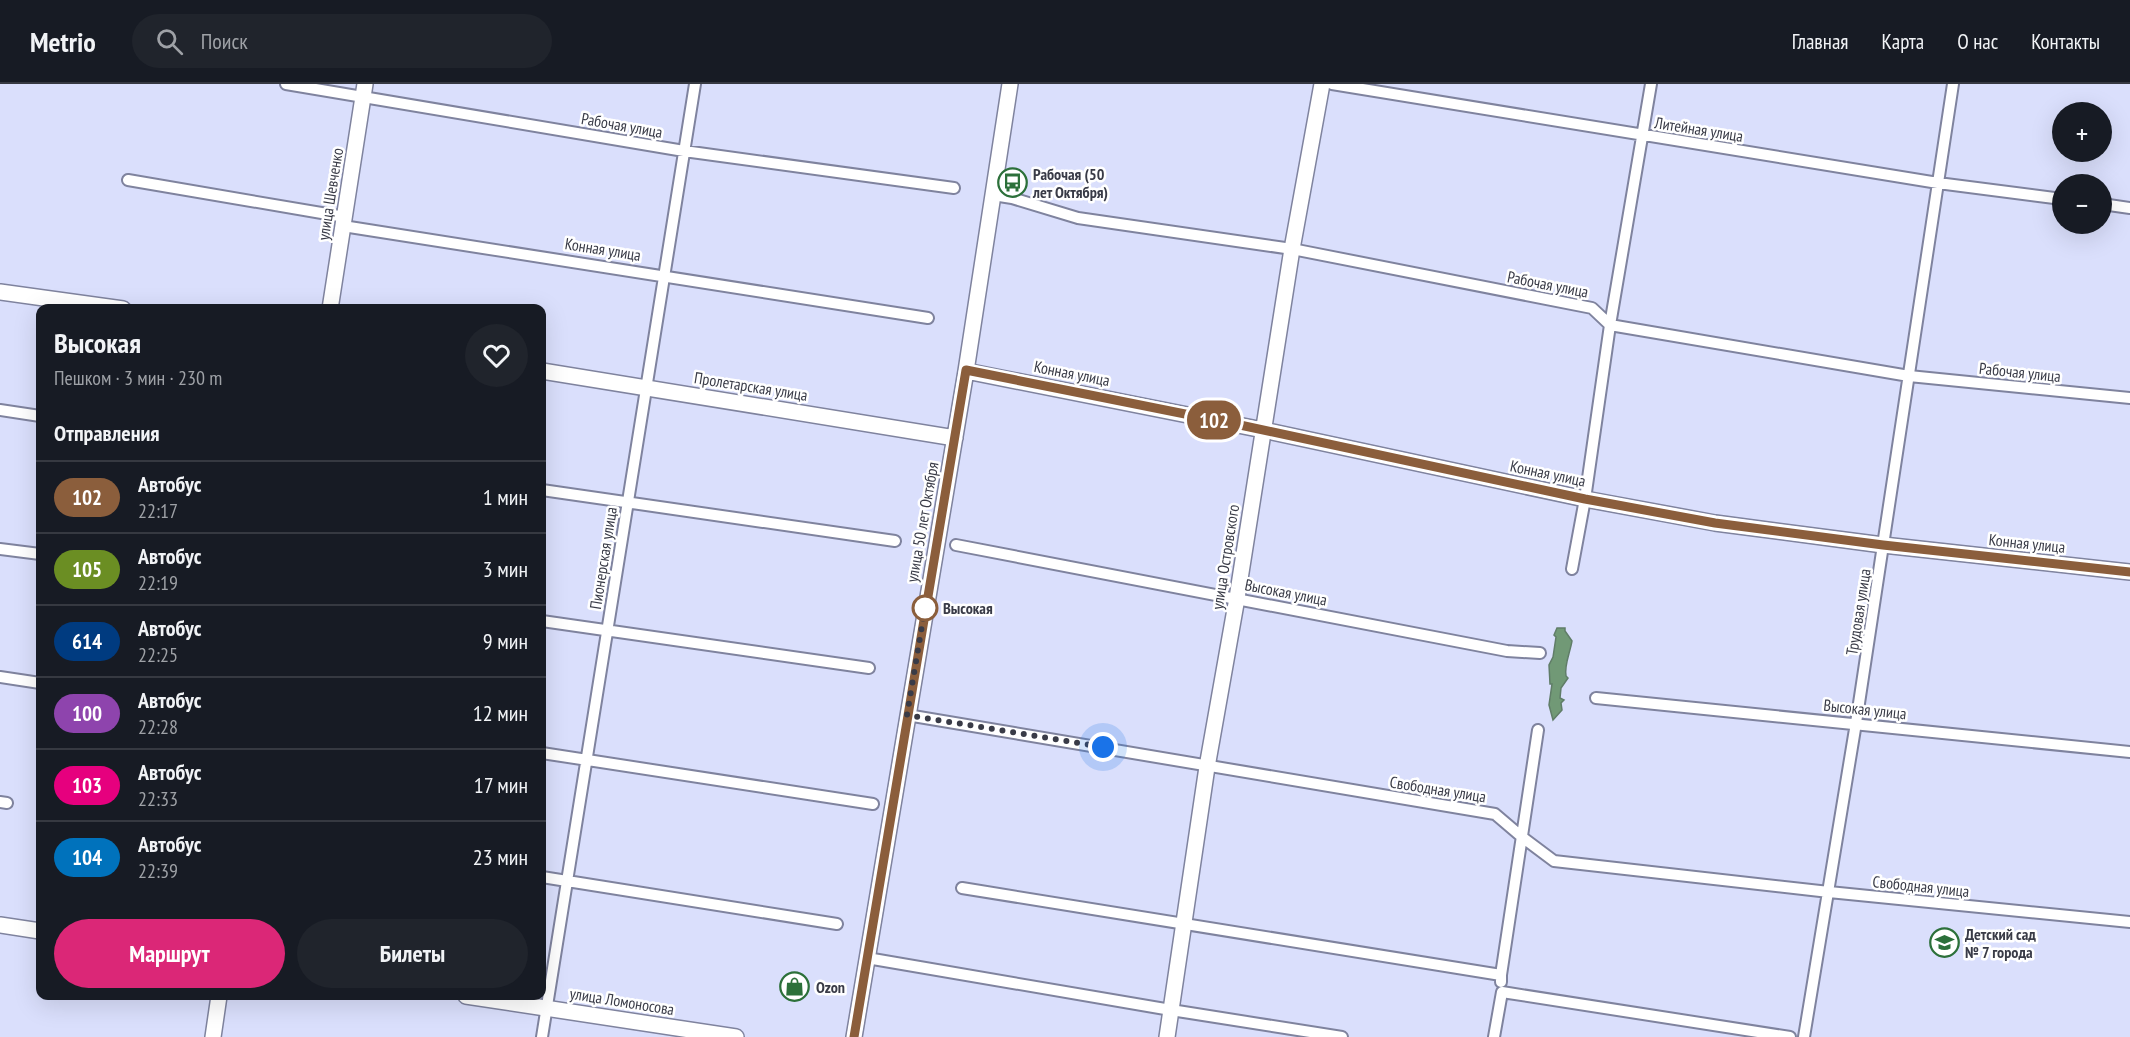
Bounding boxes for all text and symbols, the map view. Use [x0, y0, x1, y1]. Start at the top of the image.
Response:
search box [132, 14, 552, 68]
text: Metrio [30, 23, 96, 60]
icon: search [153, 25, 186, 58]
text: Поиск [201, 27, 248, 55]
text: Главная [1792, 28, 1848, 55]
text: Карта [1881, 28, 1924, 55]
text: О нас [1957, 28, 1998, 55]
text: Контакты [2031, 28, 2100, 55]
map controls [2052, 102, 2112, 234]
button: + [2052, 102, 2112, 162]
street label: Рабочая улица [580, 108, 664, 142]
street label: Литейная улица [1652, 112, 1745, 146]
street label: улица Шевченко [313, 146, 347, 242]
place label: Рабочая (50 лет Октября) [1032, 164, 1108, 202]
bus stop icon: Рабочая (50 лет Октября) [996, 167, 1028, 199]
button: − [2052, 174, 2112, 234]
street label: Конная улица [564, 233, 642, 265]
street label: Рабочая улица [1506, 266, 1590, 302]
text: Высокая [54, 324, 141, 361]
button: heart [465, 324, 528, 387]
street label: Конная улица [1032, 356, 1112, 390]
street label: Рабочая улица [1978, 358, 2062, 386]
text: Пешком · 3 мин · 230 m [54, 365, 222, 391]
street label: Пролетарская улица [693, 367, 809, 405]
line badge: 102 [1180, 400, 1248, 440]
text: 102 [1199, 407, 1229, 434]
text: Отправления [54, 419, 160, 447]
street label: Конная улица [1508, 455, 1588, 491]
street label: улица 50 лет Октября [902, 460, 942, 584]
text: Автобус [138, 470, 201, 498]
text: 1 мин [483, 483, 528, 511]
text: 102 [72, 484, 102, 511]
text: 22:17 [138, 498, 178, 524]
street label: улица Островского [1207, 503, 1243, 611]
street label: Пионерская улица [585, 505, 621, 611]
street label: Конная улица [1988, 529, 2066, 557]
text: Автобус [138, 542, 201, 570]
text: 3 мин [483, 555, 528, 583]
text: 105 [72, 556, 102, 583]
street label: Трудовая улица [1841, 567, 1875, 657]
text: 22:19 [138, 570, 178, 596]
street label: Высокая улица [1243, 574, 1329, 610]
marker: Высокая [912, 595, 938, 621]
place label: Высокая [943, 598, 993, 618]
text: Автобус [138, 614, 201, 642]
text: 9 мин [483, 627, 528, 655]
text: 614 [72, 628, 102, 655]
text: 22:25 [138, 642, 178, 668]
text: Автобус [138, 686, 201, 714]
street label: Высокая улица [1822, 695, 1908, 723]
text: 12 мин [473, 699, 528, 727]
text: 100 [72, 700, 102, 727]
text: 22:28 [138, 714, 178, 740]
your location [1088, 732, 1118, 762]
text: Автобус [138, 758, 201, 786]
text: 17 мин [474, 771, 528, 799]
text: 103 [72, 772, 102, 799]
street label: Свободная улица [1388, 772, 1488, 806]
text: 22:33 [138, 786, 178, 812]
text: Автобус [138, 830, 201, 858]
text: 23 мин [473, 843, 528, 871]
text: 104 [72, 844, 102, 871]
text: 22:39 [138, 858, 178, 884]
street label: Свободная улица [1872, 871, 1970, 901]
button: Маршрут [54, 919, 285, 988]
button: Билеты [297, 919, 528, 988]
place label: Детский сад № 7 города [1965, 924, 2036, 962]
school or university icon: Детский сад № 7 города [1928, 927, 1960, 959]
shop icon: Ozon [779, 971, 811, 1003]
place label: Ozon [816, 977, 845, 997]
street label: улица Ломоносова [568, 983, 676, 1019]

